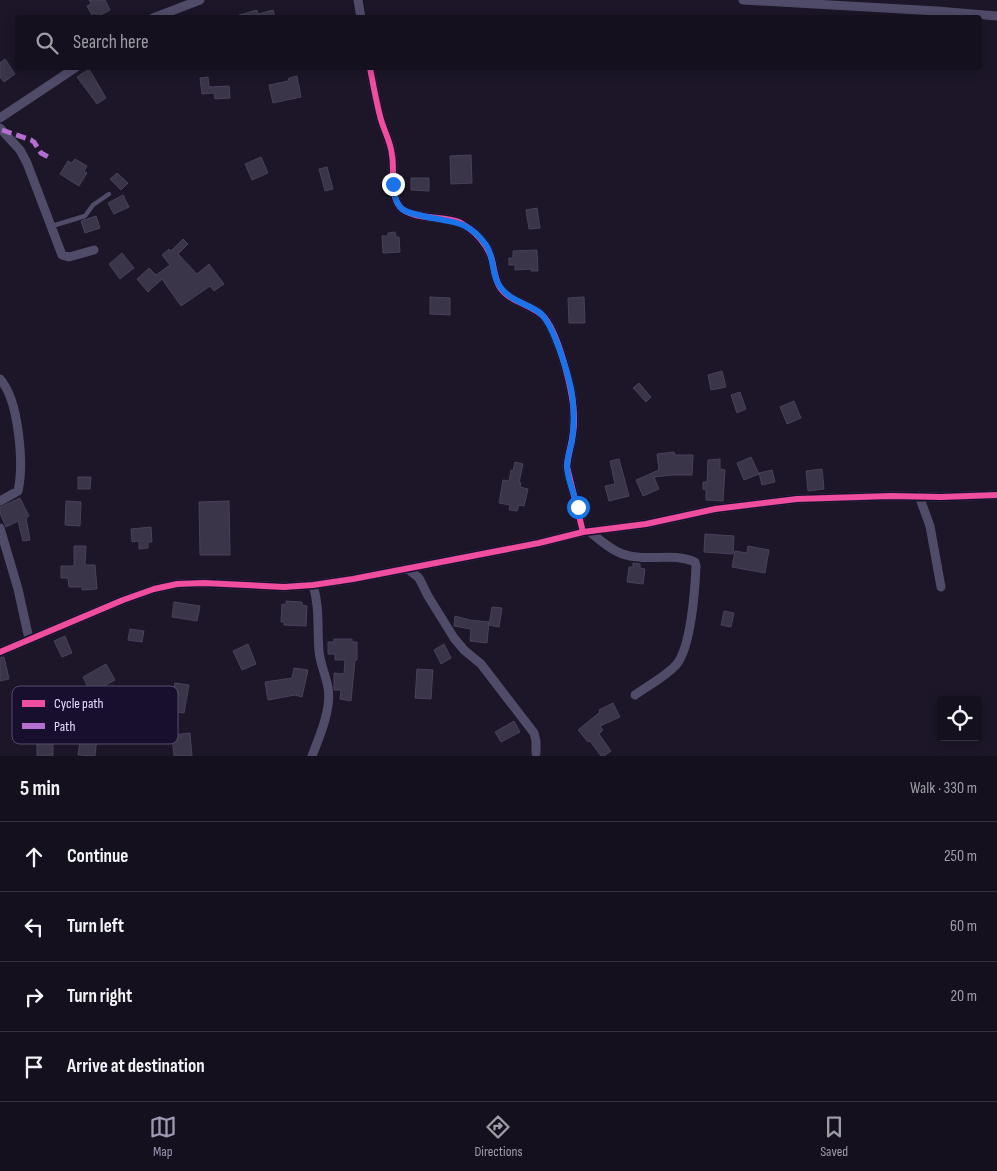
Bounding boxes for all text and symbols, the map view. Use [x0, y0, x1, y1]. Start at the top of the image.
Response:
search box [15, 15, 982, 70]
icon: search [33, 29, 61, 57]
text: Search here [73, 31, 149, 54]
route end [382, 173, 405, 196]
route start [567, 496, 590, 519]
legend [12, 686, 178, 744]
text: Cycle path [54, 695, 104, 712]
map controls [937, 696, 982, 741]
button: locate [937, 696, 982, 741]
text: Path [54, 718, 75, 735]
text: 5 min [20, 776, 60, 801]
text: Walk · 330 m [910, 779, 977, 798]
icon: ahead [20, 843, 48, 871]
text: Continue [67, 845, 128, 868]
text: 250 m [944, 847, 977, 866]
icon: left [20, 913, 48, 941]
text: Turn left [67, 915, 124, 938]
text: 60 m [950, 917, 977, 936]
icon: right [20, 983, 48, 1011]
text: Turn right [67, 985, 132, 1008]
text: 20 m [950, 987, 977, 1006]
icon: arrive [20, 1053, 48, 1081]
text: Arrive at destination [67, 1055, 205, 1078]
tab: Map [149, 1113, 177, 1160]
tab: Directions [474, 1113, 523, 1160]
tab: Saved [820, 1113, 848, 1160]

